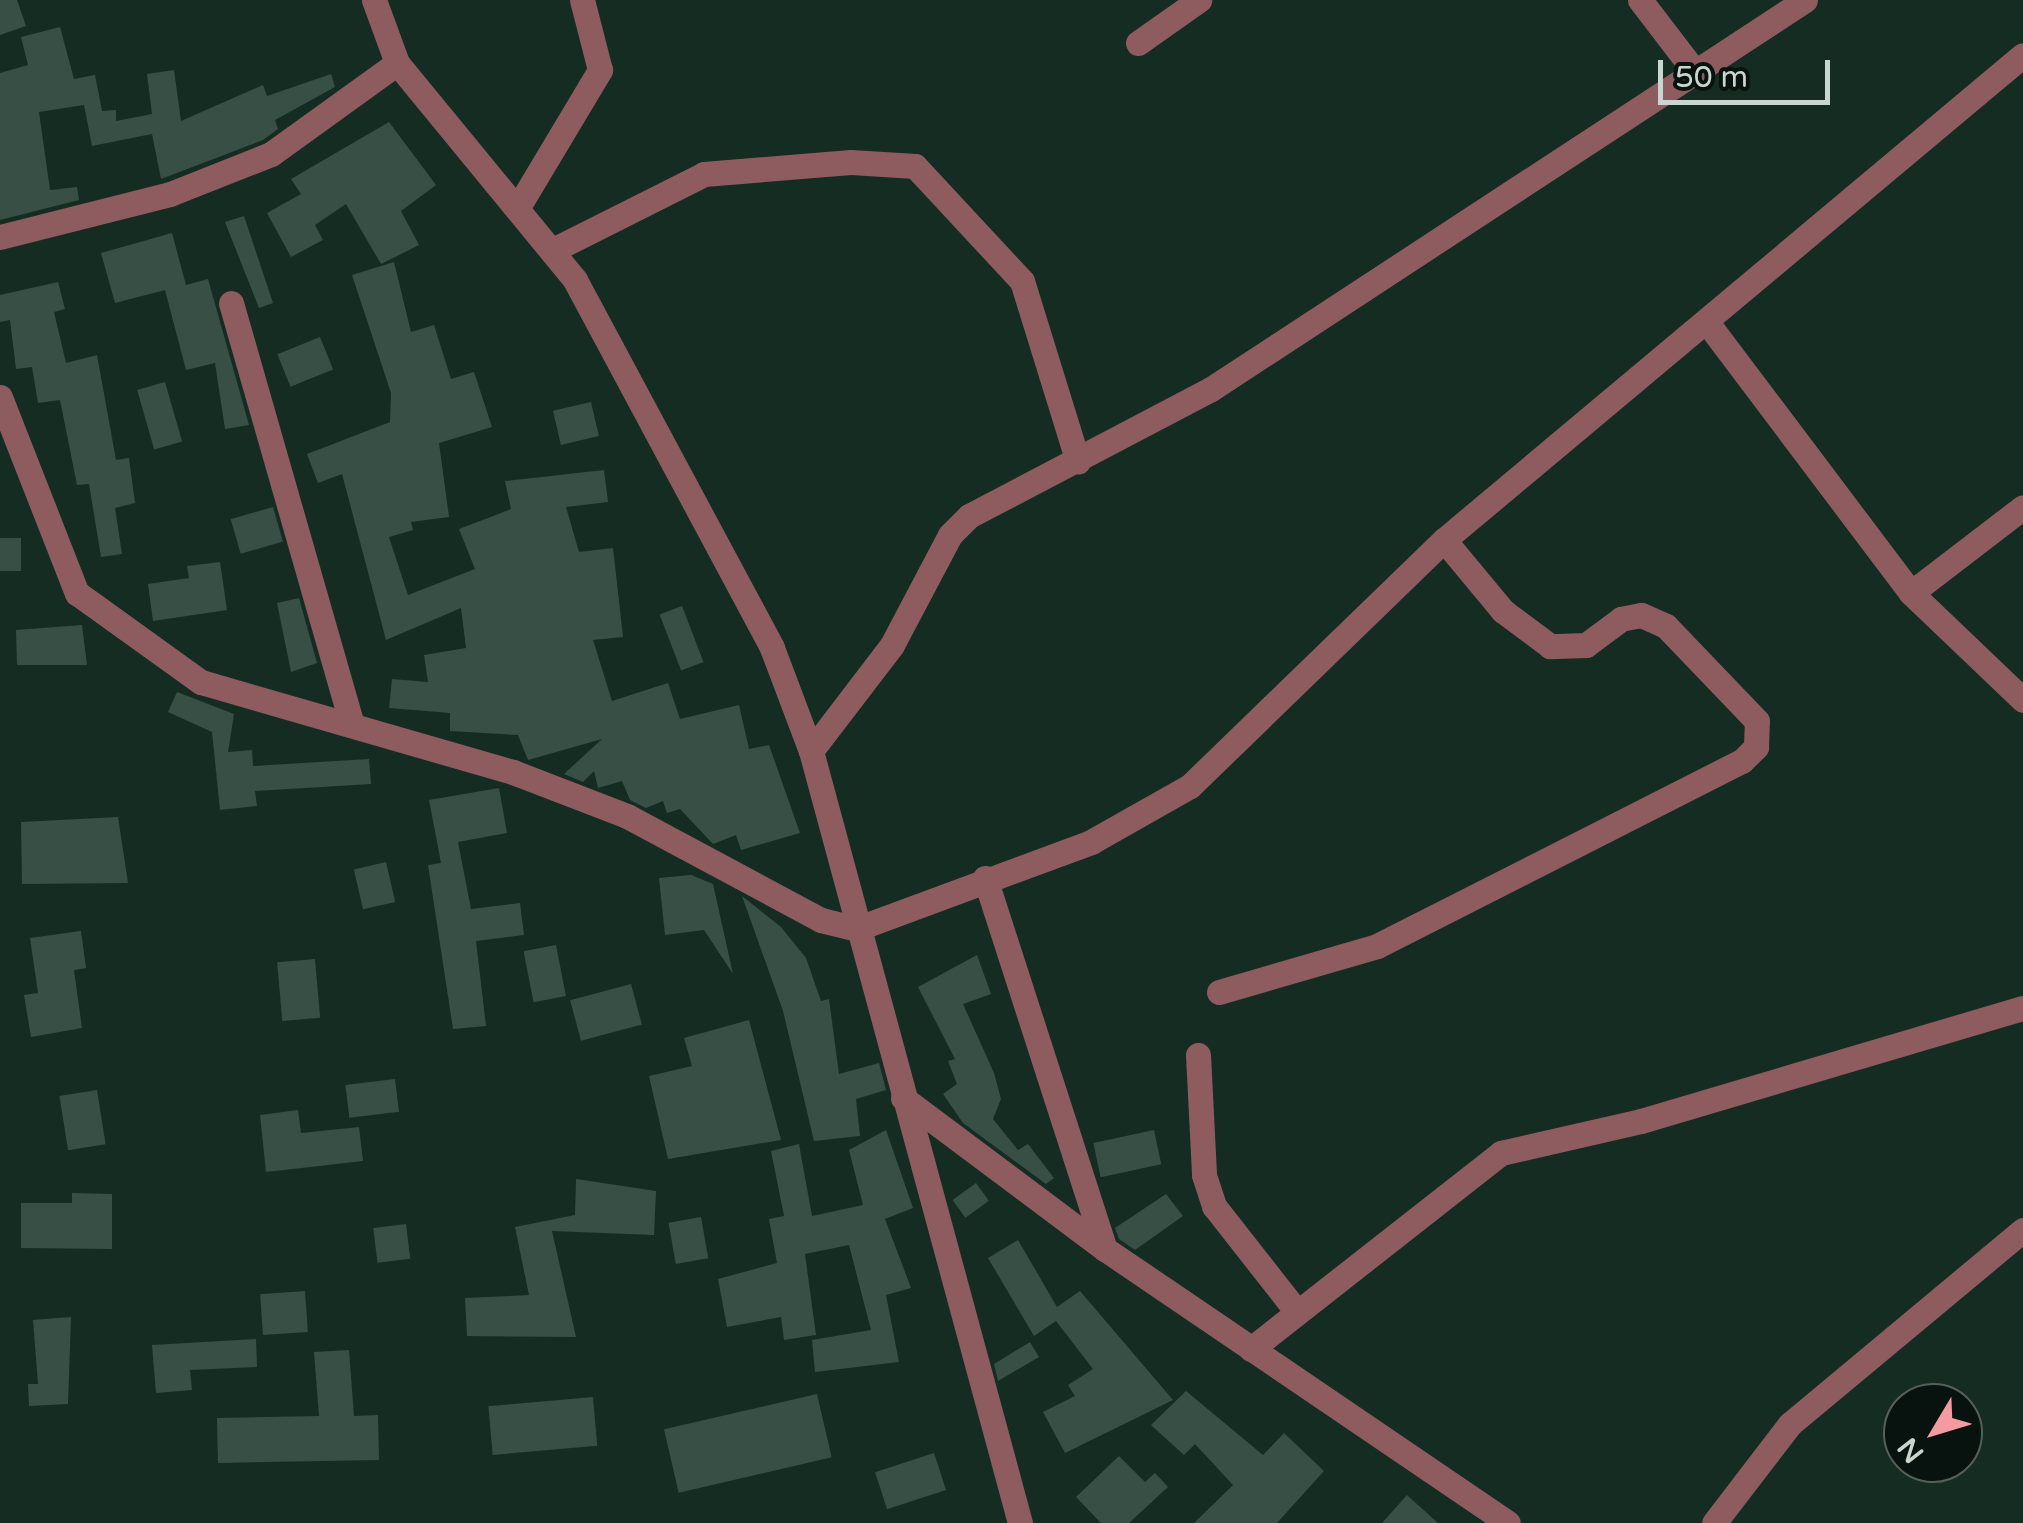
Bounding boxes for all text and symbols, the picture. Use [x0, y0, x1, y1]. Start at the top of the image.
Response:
scale bar [1663, 40, 1836, 102]
text: 50 m [1675, 59, 1748, 96]
north arrow [1883, 1383, 1983, 1483]
text: N [1891, 1431, 1931, 1470]

